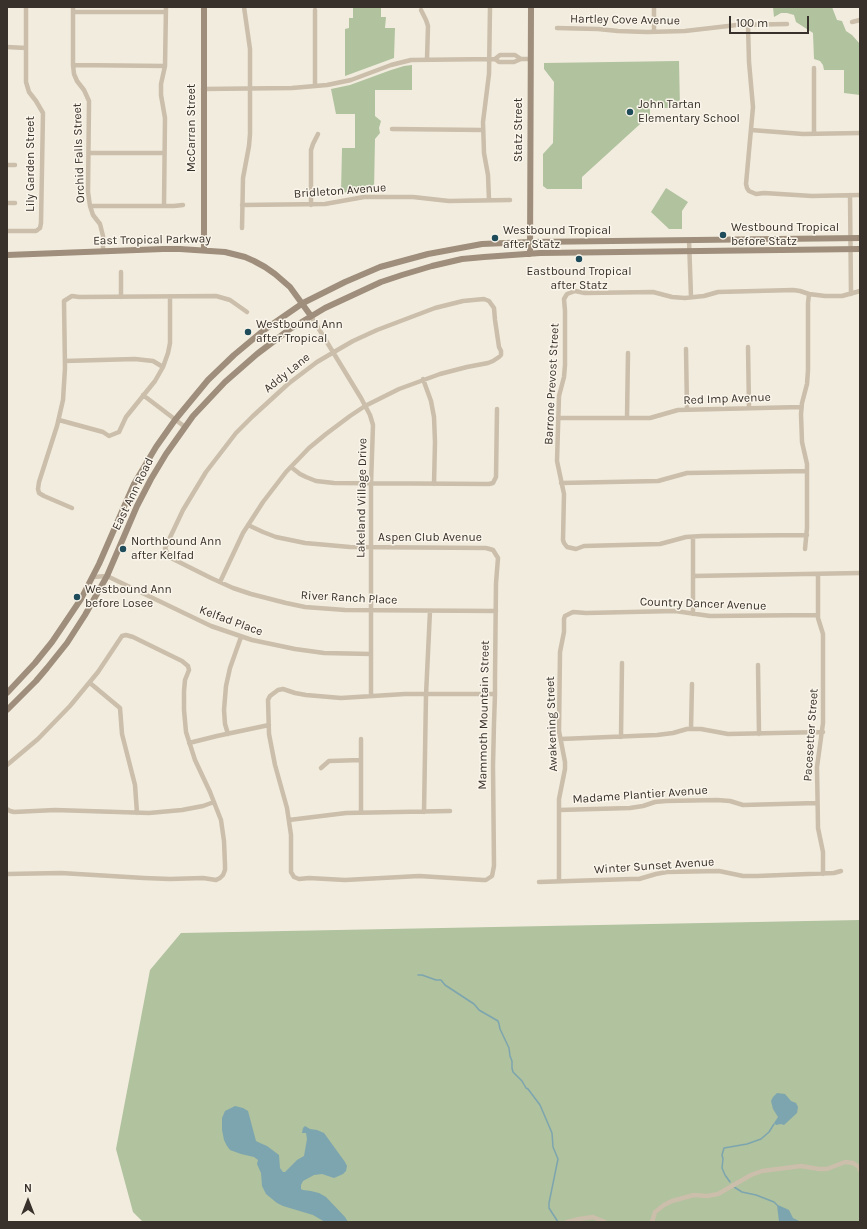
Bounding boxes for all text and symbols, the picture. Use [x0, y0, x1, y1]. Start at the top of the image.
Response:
scale bar [731, 8, 811, 34]
street label: Hartley Cove Avenue [570, 12, 680, 28]
text: 100 m [736, 16, 768, 30]
street label: McCarran Street [185, 84, 199, 172]
street label: Statz Street [512, 98, 526, 162]
place label: John Tartan Elementary School [638, 98, 740, 126]
street label: Orchid Falls Street [70, 103, 88, 203]
marker: John Tartan Elementary School [625, 107, 635, 117]
street label: Lily Garden Street [24, 116, 38, 212]
street label: Bridleton Avenue [293, 181, 387, 201]
place label: Westbound Tropical before Statz [731, 221, 839, 249]
place label: Westbound Tropical after Statz [503, 224, 611, 252]
marker: Westbound Tropical before Statz [718, 230, 728, 240]
street label: East Tropical Parkway [93, 232, 211, 248]
marker: Westbound Tropical after Statz [490, 233, 500, 243]
marker: Eastbound Tropical after Statz [574, 254, 584, 264]
place label: Eastbound Tropical after Statz [526, 265, 632, 293]
place label: Westbound Ann after Tropical [256, 318, 343, 346]
street label: Barrone Prevost Street [542, 323, 562, 445]
marker: Westbound Ann after Tropical [243, 327, 253, 337]
street label: Addy Lane [261, 350, 313, 396]
street label: Red Imp Avenue [683, 390, 771, 408]
street label: Lakeland Village Drive [354, 438, 370, 558]
street label: East Ann Road [109, 455, 157, 533]
street label: Aspen Club Avenue [378, 531, 482, 545]
place label: Northbound Ann after Kelfad [131, 535, 221, 563]
marker: Northbound Ann after Kelfad [118, 544, 128, 554]
place label: Westbound Ann before Losee [85, 583, 172, 611]
street label: River Ranch Place [300, 588, 398, 608]
marker: Westbound Ann before Losee [72, 592, 82, 602]
street label: Country Dancer Avenue [640, 595, 766, 613]
street label: Kelfad Place [197, 603, 265, 639]
street label: Mammoth Mountain Street [475, 640, 493, 790]
street label: Awakening Street [543, 676, 561, 772]
street label: Pacesetter Street [801, 688, 821, 782]
street label: Madame Plantier Avenue [572, 783, 708, 807]
street label: Winter Sunset Avenue [593, 855, 715, 877]
north arrow [8, 1181, 48, 1221]
text: N [24, 1182, 32, 1195]

